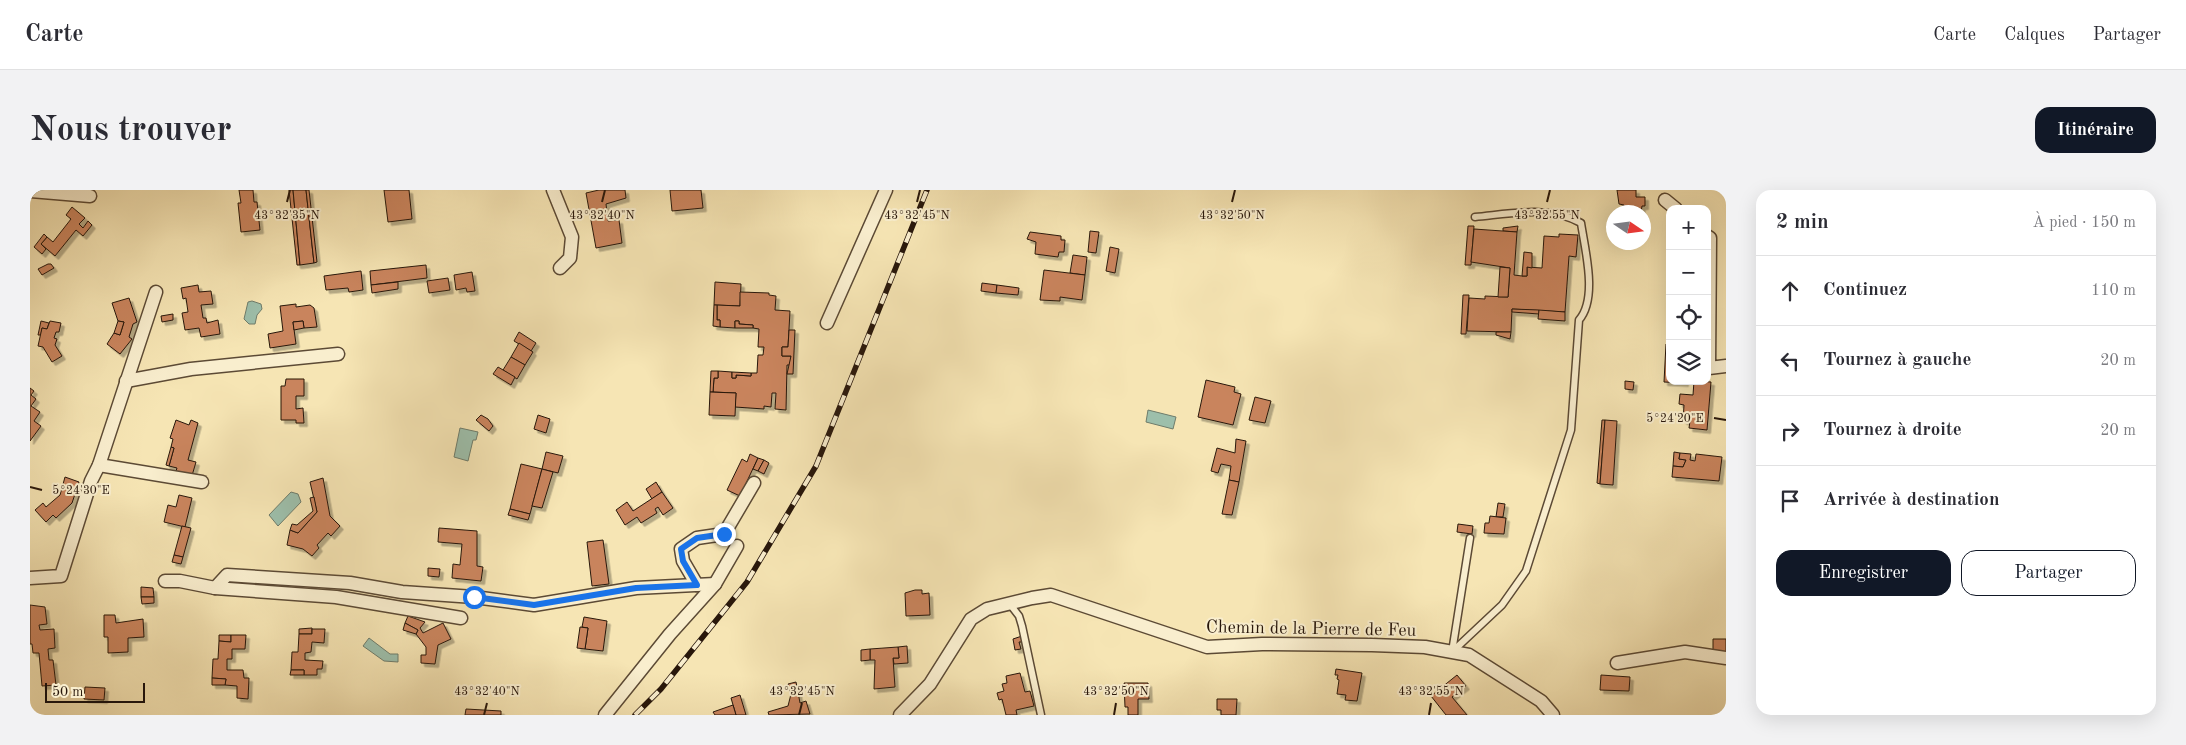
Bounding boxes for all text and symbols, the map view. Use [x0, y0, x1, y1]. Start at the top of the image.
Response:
text: Carte [25, 23, 84, 47]
text: Carte [1933, 26, 1976, 44]
text: Calques [2004, 26, 2065, 44]
text: Partager [2093, 26, 2161, 44]
button: Itinéraire [2035, 107, 2156, 153]
text: Nous trouver [30, 113, 232, 148]
north arrow [1606, 205, 1651, 250]
map controls [1666, 205, 1711, 385]
button: + [1666, 205, 1711, 250]
text: 43°32'35"N [254, 209, 320, 222]
text: 43°32'45"N [884, 209, 950, 222]
text: 43°32'50"N [1199, 209, 1265, 222]
text: 43°32'55"N [1514, 209, 1580, 222]
text: 43°32'40"N [569, 210, 635, 222]
text: 2 min [1776, 212, 1829, 233]
text: À pied · 150 m [2033, 215, 2136, 231]
button: − [1666, 250, 1711, 295]
icon: ahead [1776, 277, 1804, 305]
text: Continuez [1823, 281, 1907, 300]
text: 110 m [2091, 283, 2136, 299]
button: locate [1666, 295, 1711, 340]
button: layers [1666, 340, 1711, 385]
icon: left [1776, 347, 1804, 375]
text: Tournez à gauche [1823, 351, 1971, 370]
text: 20 m [2100, 353, 2136, 369]
text: 5°24'20"E [1646, 412, 1704, 425]
icon: right [1776, 417, 1804, 445]
text: Tournez à droite [1823, 421, 1962, 440]
text: 20 m [2100, 423, 2136, 439]
text: 5°24'30"E [52, 484, 110, 497]
icon: arrive [1776, 487, 1804, 515]
text: Arrivée à destination [1823, 491, 1999, 510]
route end [713, 523, 736, 546]
button: Enregistrer [1776, 550, 1951, 596]
button: Partager [1961, 550, 2136, 596]
route start [463, 586, 486, 609]
street label: Chemin de la Pierre de Feu [1206, 618, 1417, 640]
scale bar [45, 680, 145, 703]
text: 50 m [52, 685, 83, 699]
text: 43°32'45"N [769, 685, 835, 698]
text: 43°32'50"N [1083, 685, 1149, 698]
text: 43°32'55"N [1398, 685, 1464, 698]
text: 43°32'40"N [454, 686, 520, 698]

